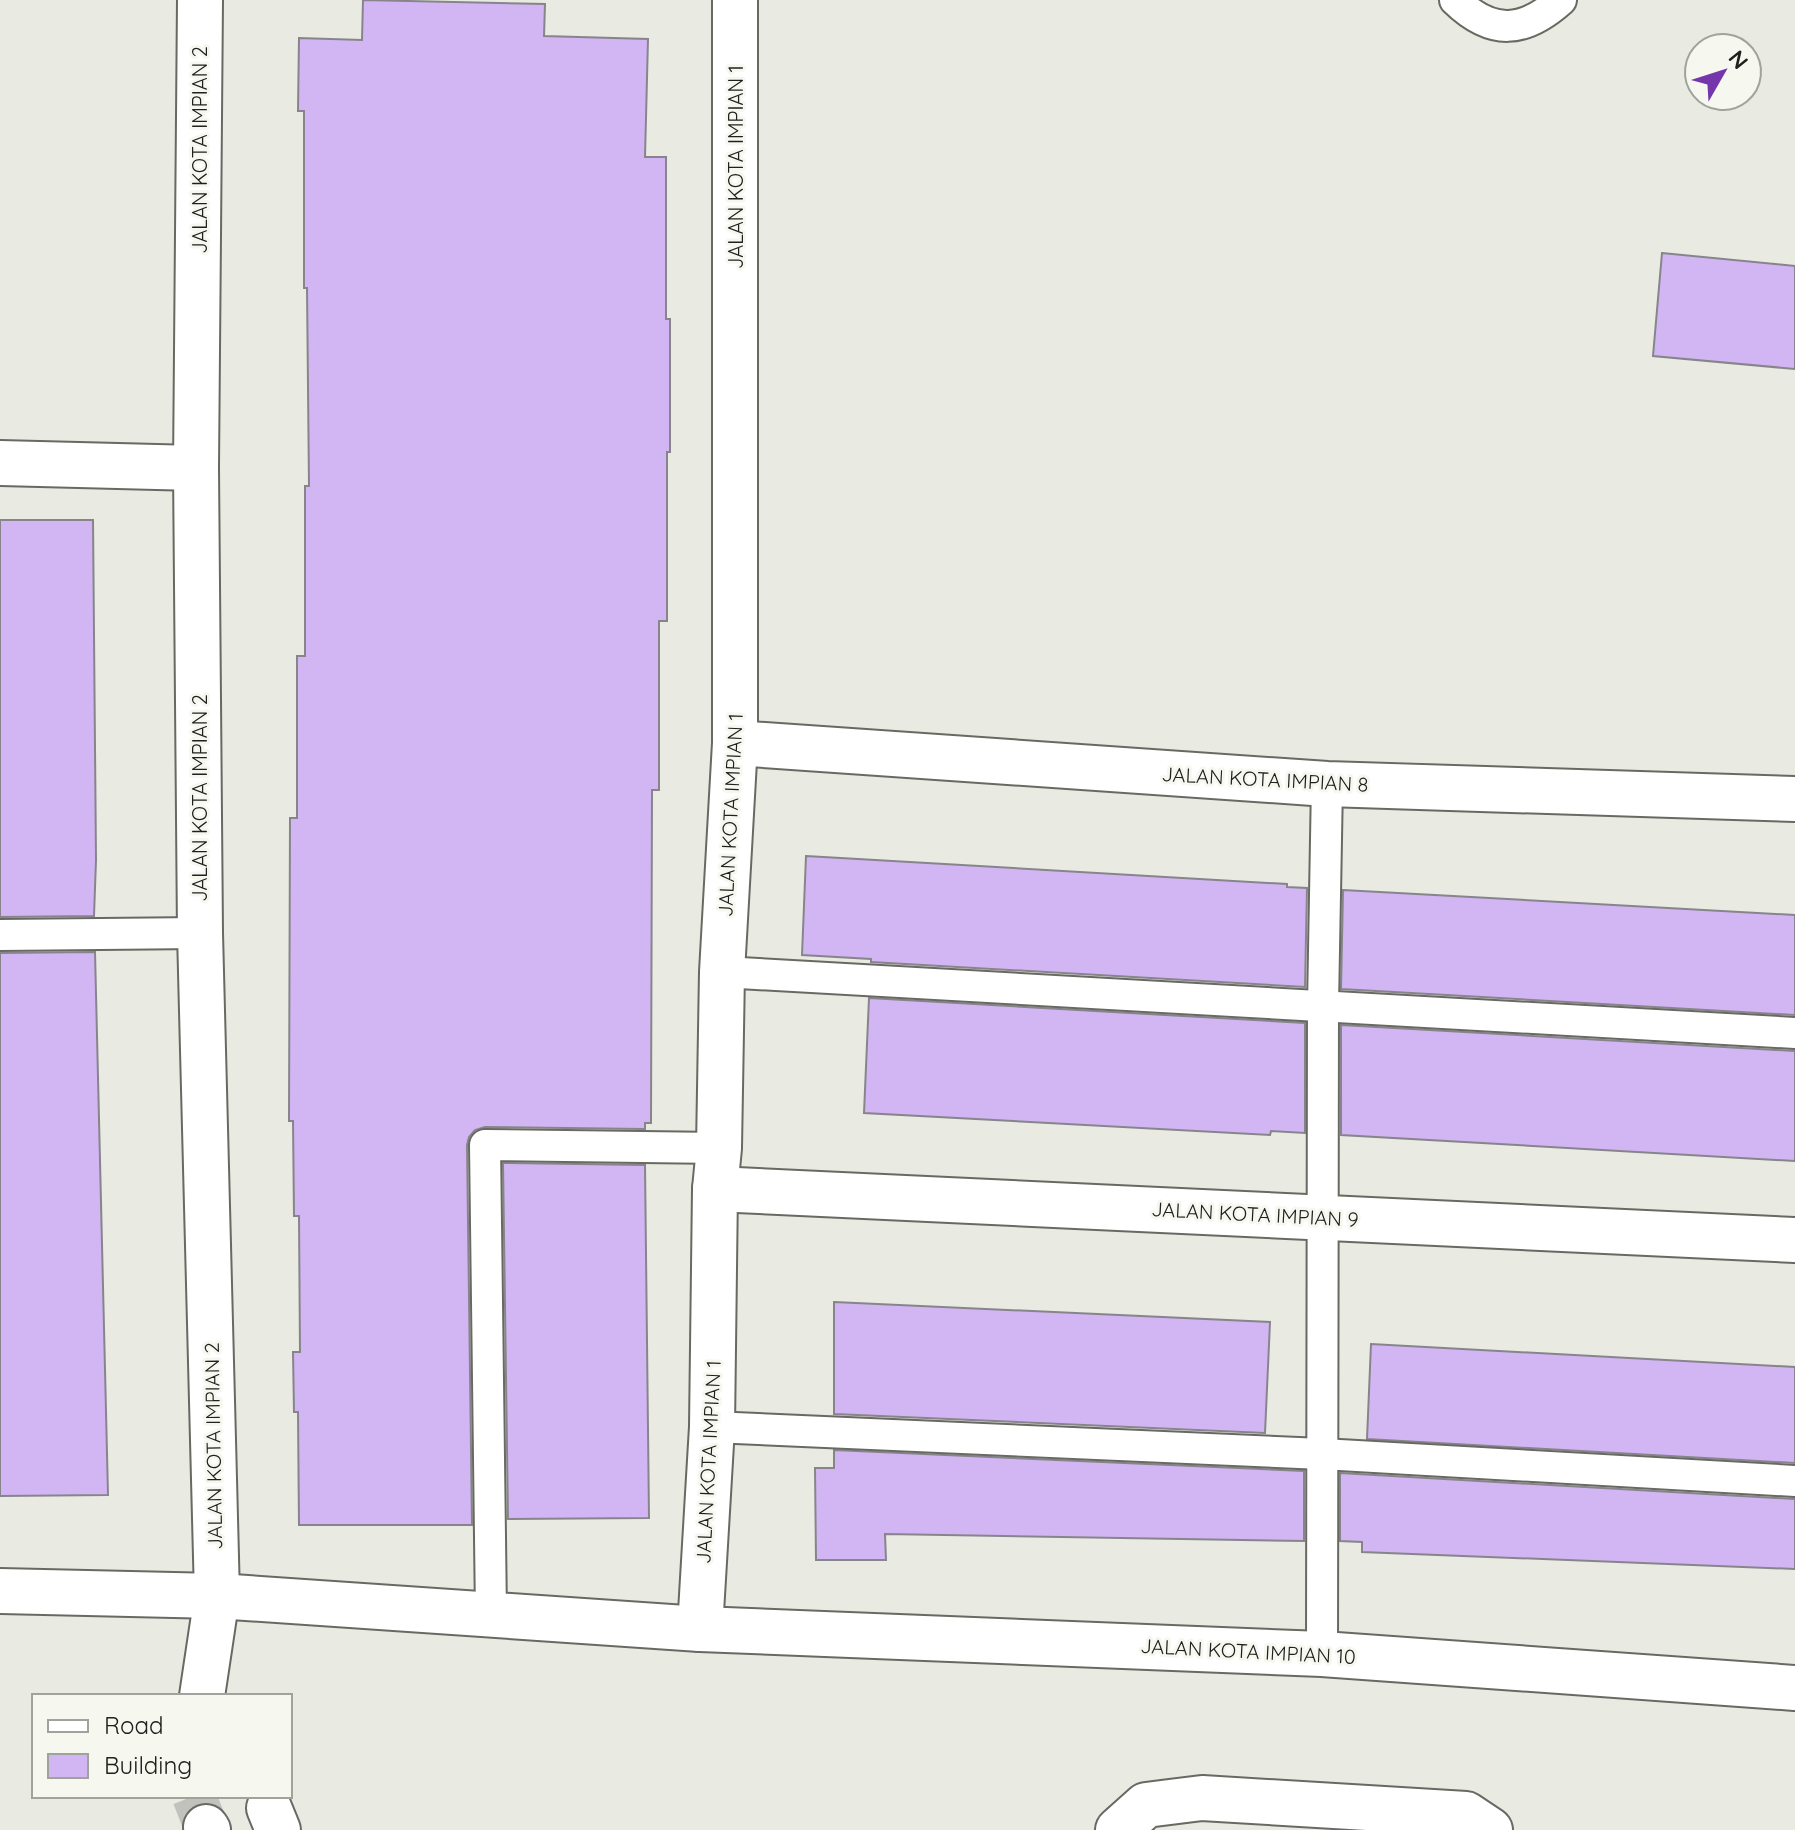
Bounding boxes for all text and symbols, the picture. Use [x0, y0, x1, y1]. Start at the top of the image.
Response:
north arrow [1683, 32, 1763, 112]
text: N [1723, 44, 1755, 75]
street label: JALAN KOTA IMPIAN 2 [187, 46, 212, 254]
street label: JALAN KOTA IMPIAN 1 [723, 65, 748, 269]
street label: JALAN KOTA IMPIAN 2 [187, 694, 212, 902]
street label: JALAN KOTA IMPIAN 1 [712, 713, 748, 917]
street label: JALAN KOTA IMPIAN 8 [1161, 761, 1369, 797]
street label: JALAN KOTA IMPIAN 9 [1151, 1196, 1359, 1232]
street label: JALAN KOTA IMPIAN 2 [199, 1342, 227, 1550]
street label: JALAN KOTA IMPIAN 1 [690, 1360, 726, 1564]
street label: JALAN KOTA IMPIAN 10 [1140, 1633, 1356, 1669]
legend [32, 1694, 292, 1798]
text: Road [104, 1710, 164, 1740]
text: Building [104, 1750, 192, 1780]

